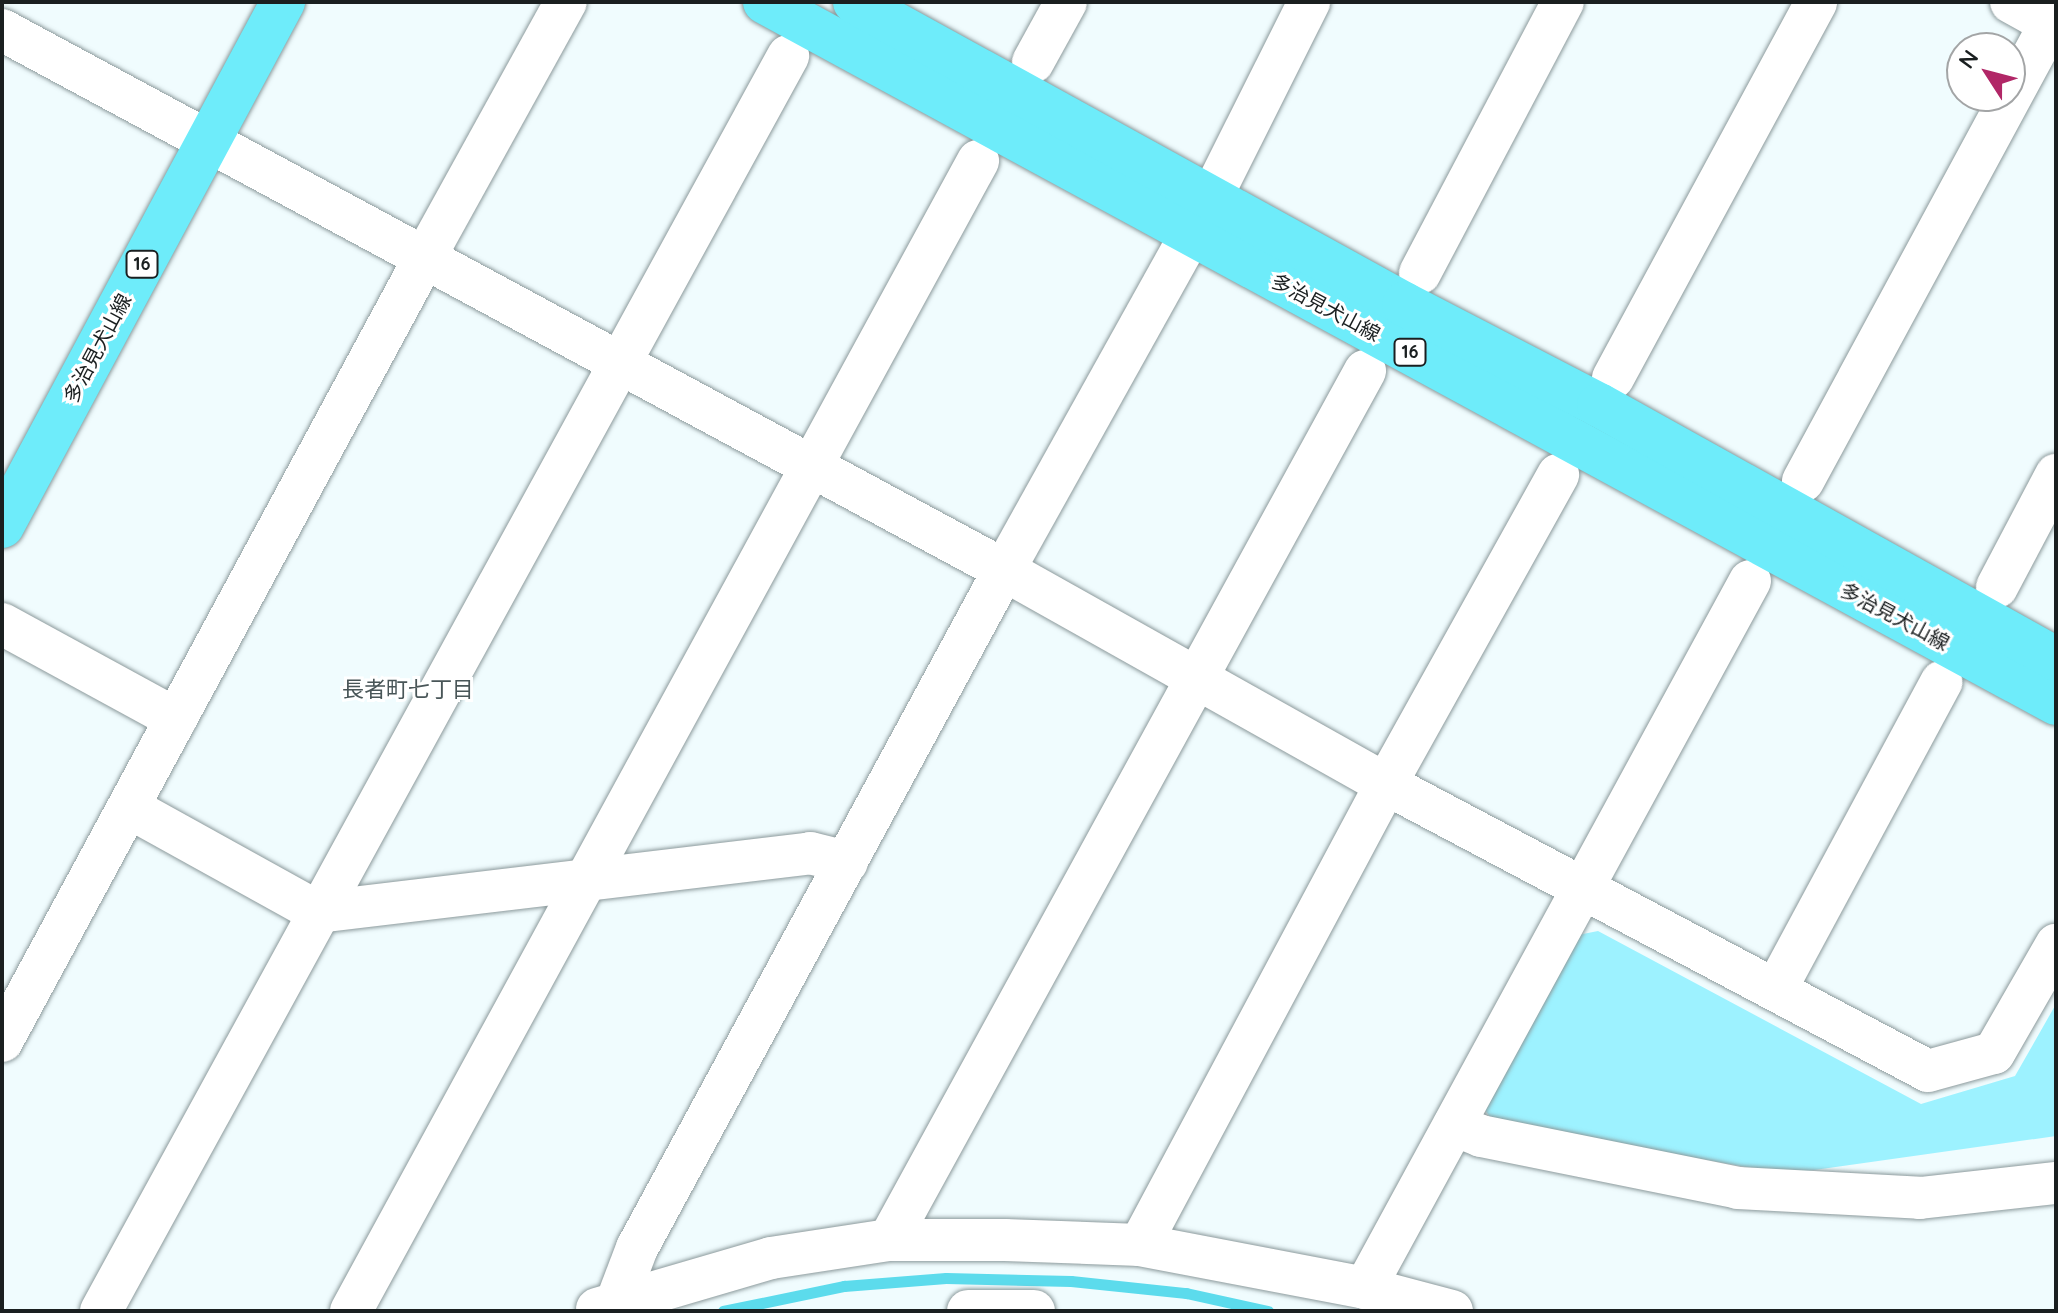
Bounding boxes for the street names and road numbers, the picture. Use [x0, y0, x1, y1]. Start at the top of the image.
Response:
road number: 16 [124, 250, 160, 278]
street label: 多治見犬山線 [1267, 268, 1385, 346]
street label: 多治見犬山線 [58, 289, 136, 407]
road number: 16 [1392, 338, 1428, 366]
street label: 多治見犬山線 [1836, 577, 1954, 655]

